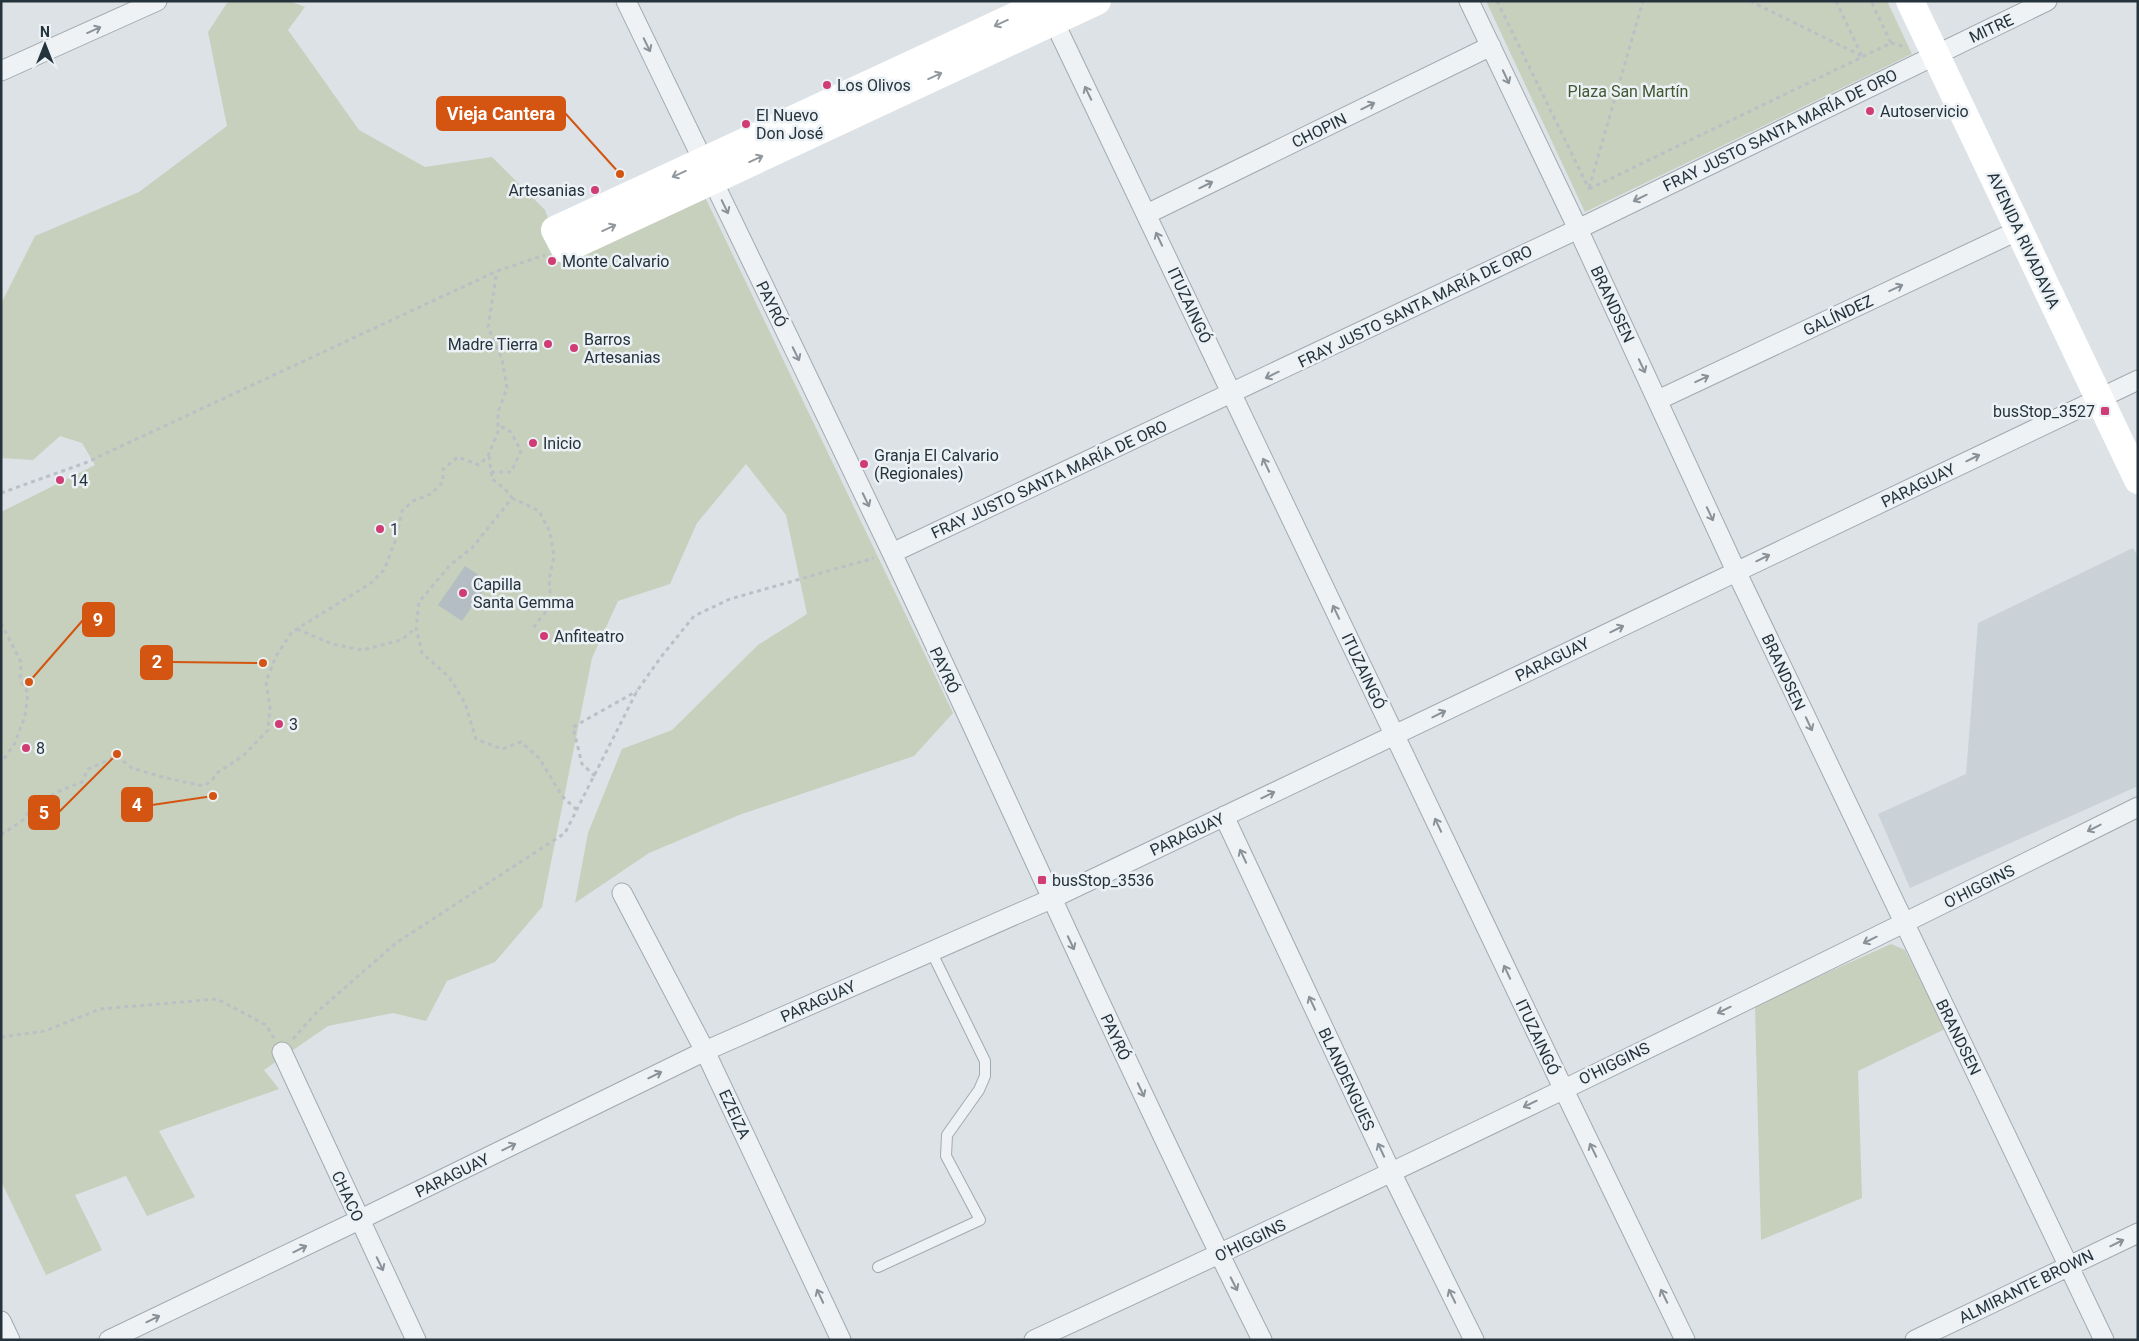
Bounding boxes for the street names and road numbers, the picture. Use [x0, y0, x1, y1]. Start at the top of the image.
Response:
street label: MITRE [1966, 10, 2016, 47]
street label: FRAY JUSTO SANTA MARÍA DE ORO [1660, 65, 1900, 196]
street label: CHOPIN [1289, 109, 1350, 152]
street label: AVENIDA RIVADAVIA [1983, 169, 2064, 312]
street label: FRAY JUSTO SANTA MARÍA DE ORO [1295, 241, 1535, 372]
street label: BRANDSEN [1587, 263, 1639, 345]
street label: ITUZAINGÓ [1164, 264, 1216, 346]
street label: PAYRÓ [752, 278, 792, 330]
street label: GALÍNDEZ [1800, 291, 1876, 340]
street label: FRAY JUSTO SANTA MARÍA DE ORO [928, 416, 1170, 543]
street label: PARAGUAY [1878, 459, 1959, 512]
street label: ITUZAINGÓ [1338, 630, 1390, 712]
street label: BRANDSEN [1758, 631, 1810, 713]
street label: PARAGUAY [1512, 633, 1593, 686]
street label: PAYRÓ [926, 643, 964, 697]
street label: PARAGUAY [1147, 809, 1228, 860]
street label: O'HIGGINS [1941, 861, 2018, 912]
street label: PARAGUAY [778, 976, 859, 1026]
street label: ITUZAINGÓ [1512, 996, 1564, 1078]
street label: BRANDSEN [1932, 996, 1985, 1078]
street label: PAYRÓ [1097, 1010, 1135, 1064]
street label: BLANDENGUES [1314, 1025, 1379, 1134]
street label: O'HIGGINS [1576, 1038, 1653, 1089]
street label: EZEIZA [715, 1087, 754, 1142]
street label: PARAGUAY [412, 1149, 493, 1202]
street label: CHACO [328, 1168, 368, 1225]
street label: O'HIGGINS [1212, 1215, 1289, 1266]
street label: ALMIRANTE BROWN [1956, 1245, 2097, 1327]

